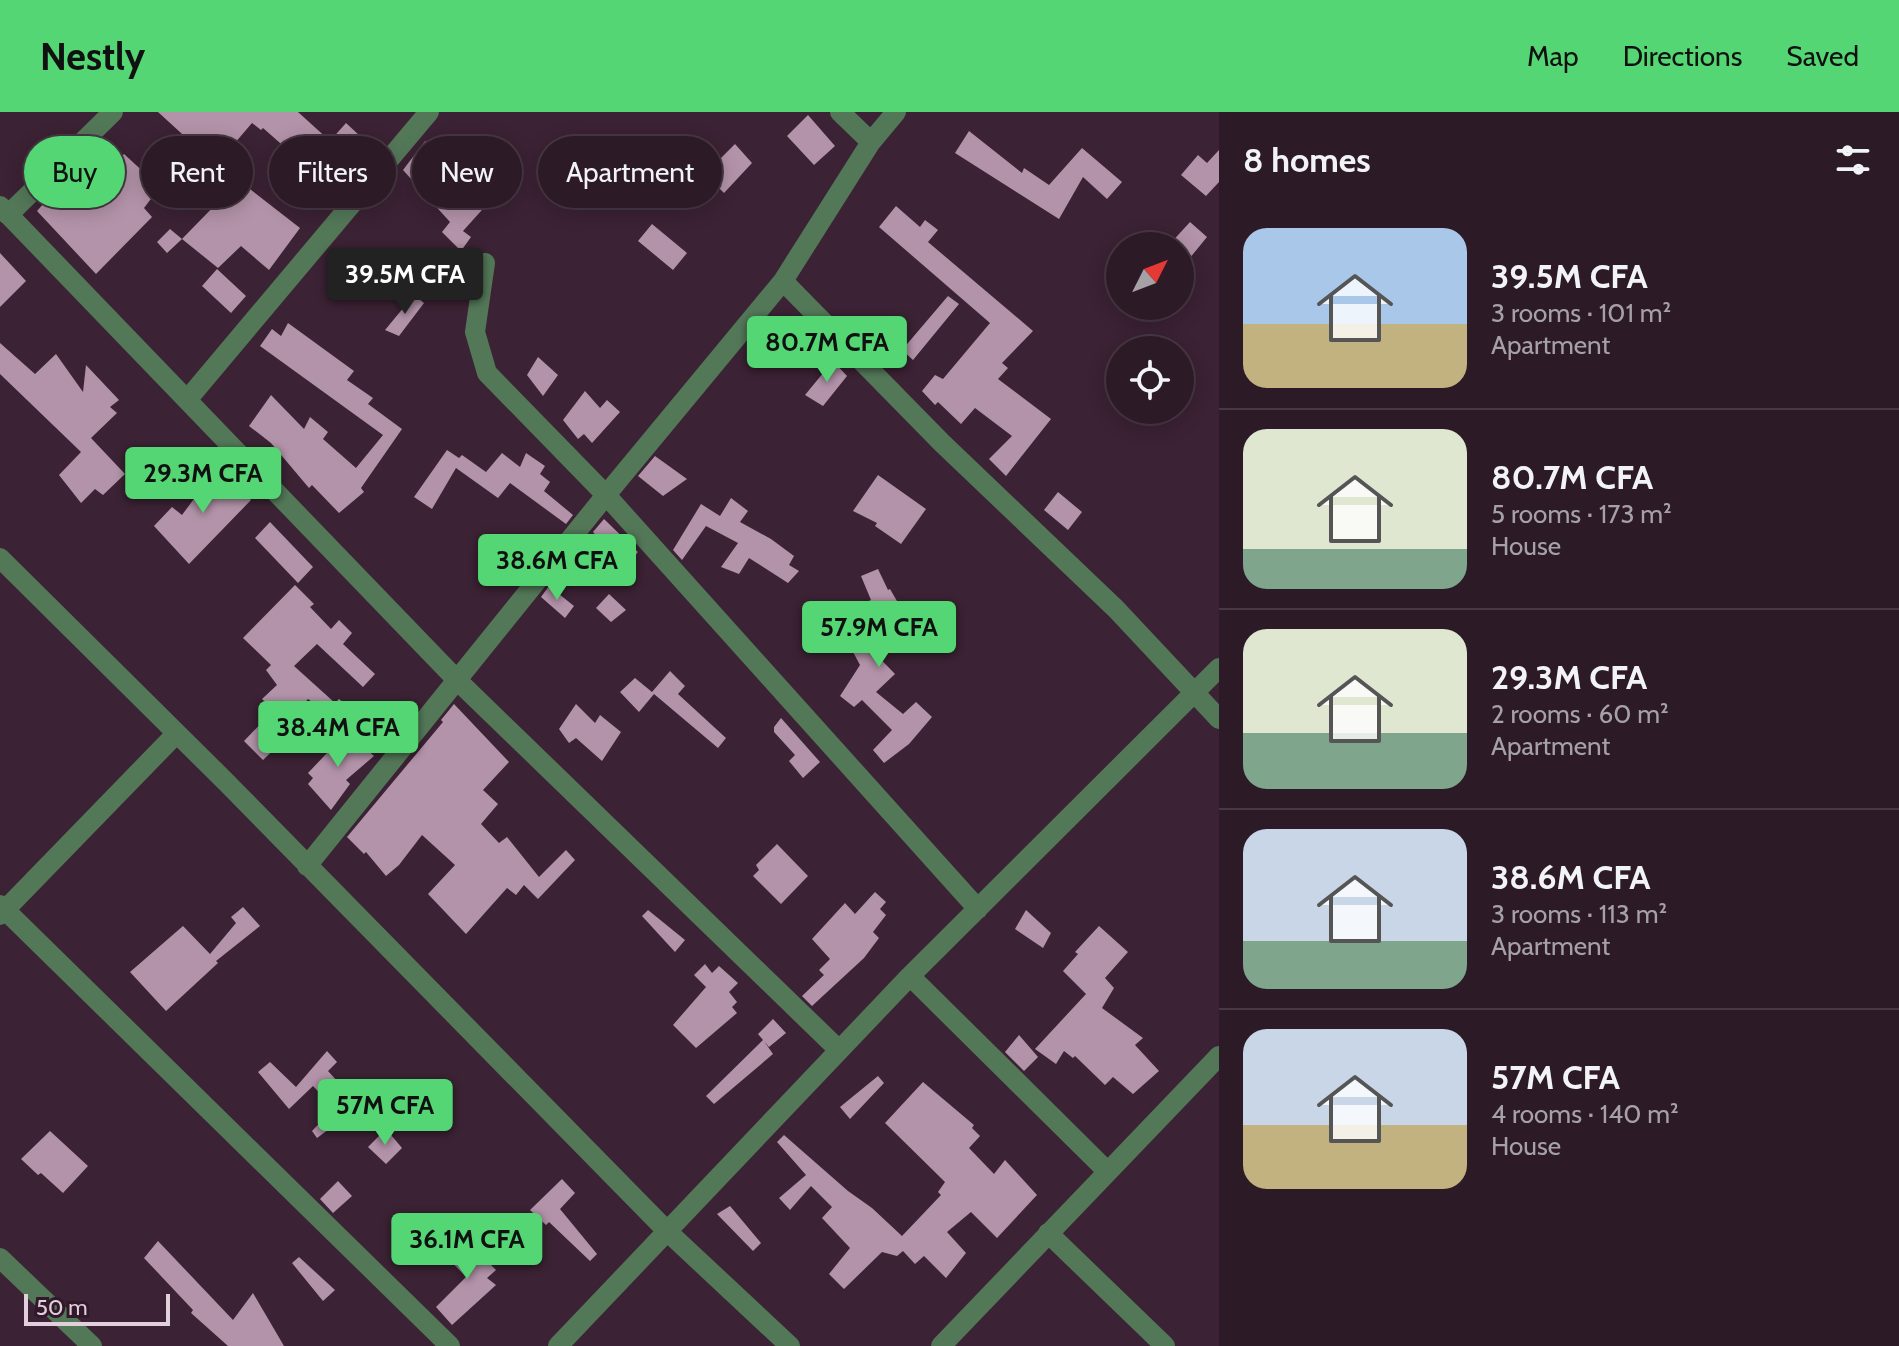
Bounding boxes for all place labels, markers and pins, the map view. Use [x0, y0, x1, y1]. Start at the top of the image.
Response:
pin: 39.5M CFA [313, 248, 497, 316]
pin: 80.7M CFA [735, 316, 919, 384]
pin: 29.3M CFA [111, 447, 295, 515]
pin: 38.6M CFA [465, 534, 649, 602]
pin: 57.9M CFA [787, 601, 971, 669]
pin: 38.4M CFA [246, 701, 430, 769]
pin: 57M CFA [311, 1079, 459, 1147]
pin: 36.1M CFA [375, 1213, 559, 1281]

